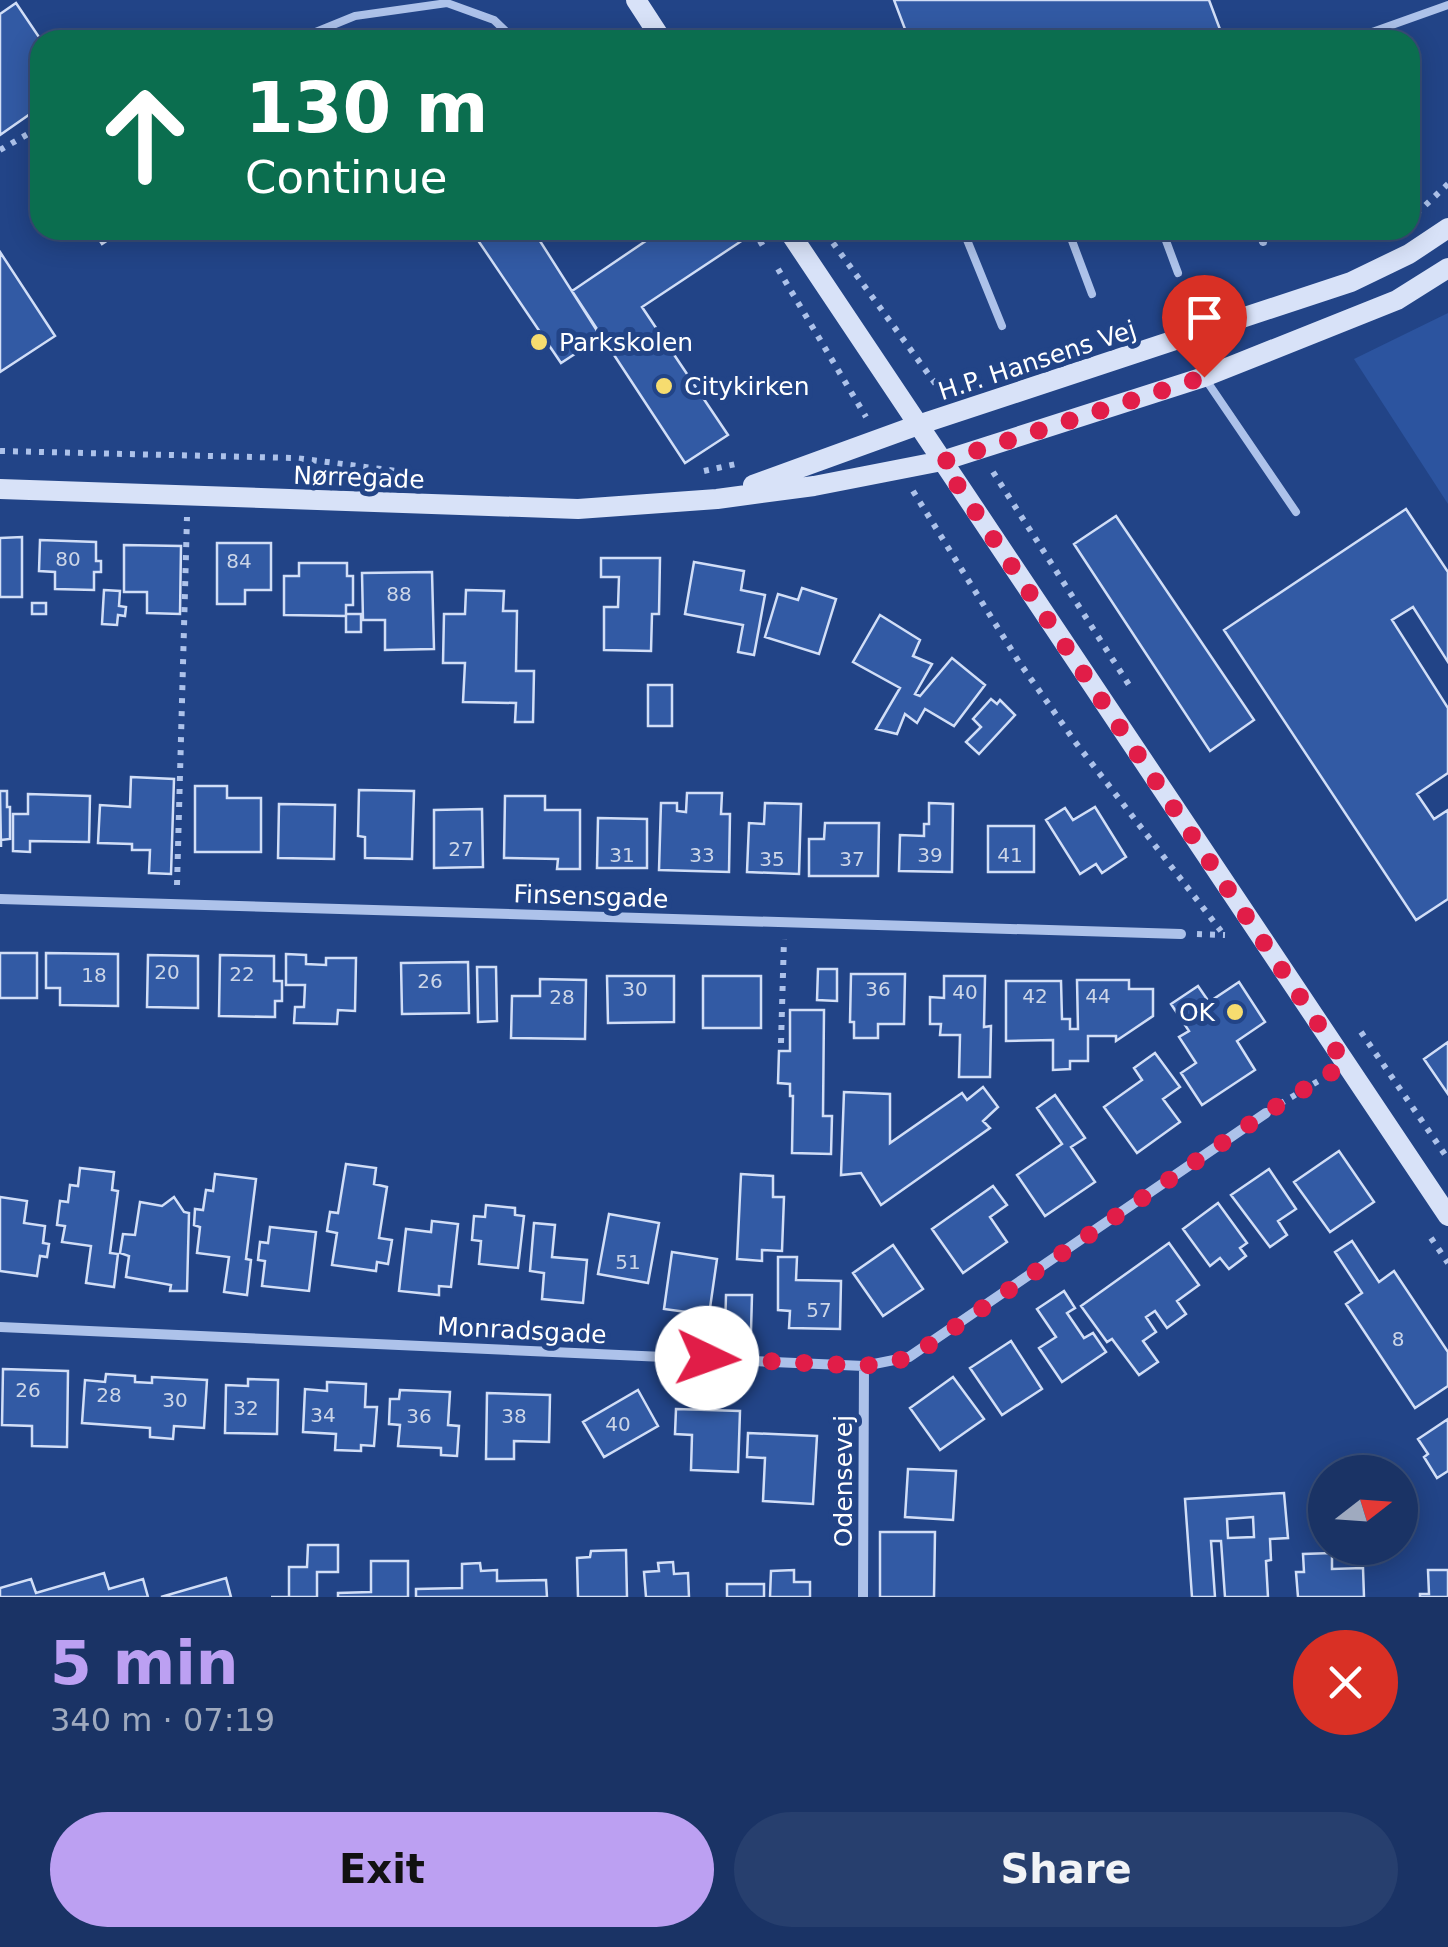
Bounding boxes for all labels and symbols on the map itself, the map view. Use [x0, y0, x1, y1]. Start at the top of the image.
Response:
pin [1162, 275, 1247, 378]
street label: H.P. Hansens Vej [935, 315, 1140, 406]
place label: Parkskolen [559, 328, 693, 357]
marker: Parkskolen [528, 331, 550, 353]
place label: Citykirken [684, 372, 810, 401]
marker: Citykirken [653, 375, 675, 397]
street label: Nørregade [293, 461, 425, 494]
house number: 80 [55, 547, 81, 571]
house number: 84 [226, 549, 252, 573]
house number: 88 [386, 582, 412, 606]
house number: 27 [448, 837, 474, 861]
house number: 31 [609, 843, 635, 867]
house number: 33 [689, 843, 715, 867]
house number: 39 [917, 843, 943, 867]
house number: 41 [997, 843, 1023, 867]
house number: 35 [759, 847, 785, 871]
house number: 37 [839, 847, 865, 871]
street label: Finsensgade [513, 879, 669, 914]
house number: 20 [154, 960, 180, 984]
house number: 22 [229, 962, 255, 986]
house number: 18 [81, 963, 107, 987]
house number: 26 [417, 969, 443, 993]
house number: 30 [622, 977, 648, 1001]
house number: 36 [865, 977, 891, 1001]
house number: 40 [952, 980, 978, 1004]
house number: 42 [1022, 984, 1048, 1008]
house number: 44 [1085, 984, 1111, 1008]
house number: 28 [549, 985, 575, 1009]
place label: OK [1179, 998, 1216, 1027]
marker: OK [1224, 1001, 1246, 1023]
house number: 51 [615, 1250, 641, 1274]
house number: 57 [806, 1298, 832, 1322]
position arrow [655, 1306, 759, 1410]
street label: Monradsgade [437, 1312, 607, 1349]
house number: 8 [1392, 1327, 1404, 1351]
house number: 26 [15, 1378, 41, 1402]
house number: 28 [96, 1383, 122, 1407]
house number: 30 [162, 1388, 188, 1412]
house number: 32 [233, 1396, 259, 1420]
house number: 34 [310, 1403, 336, 1427]
house number: 36 [406, 1404, 432, 1428]
house number: 38 [501, 1404, 527, 1428]
house number: 40 [605, 1412, 631, 1436]
street label: Odensevej [829, 1415, 858, 1547]
north arrow [1308, 1455, 1418, 1565]

